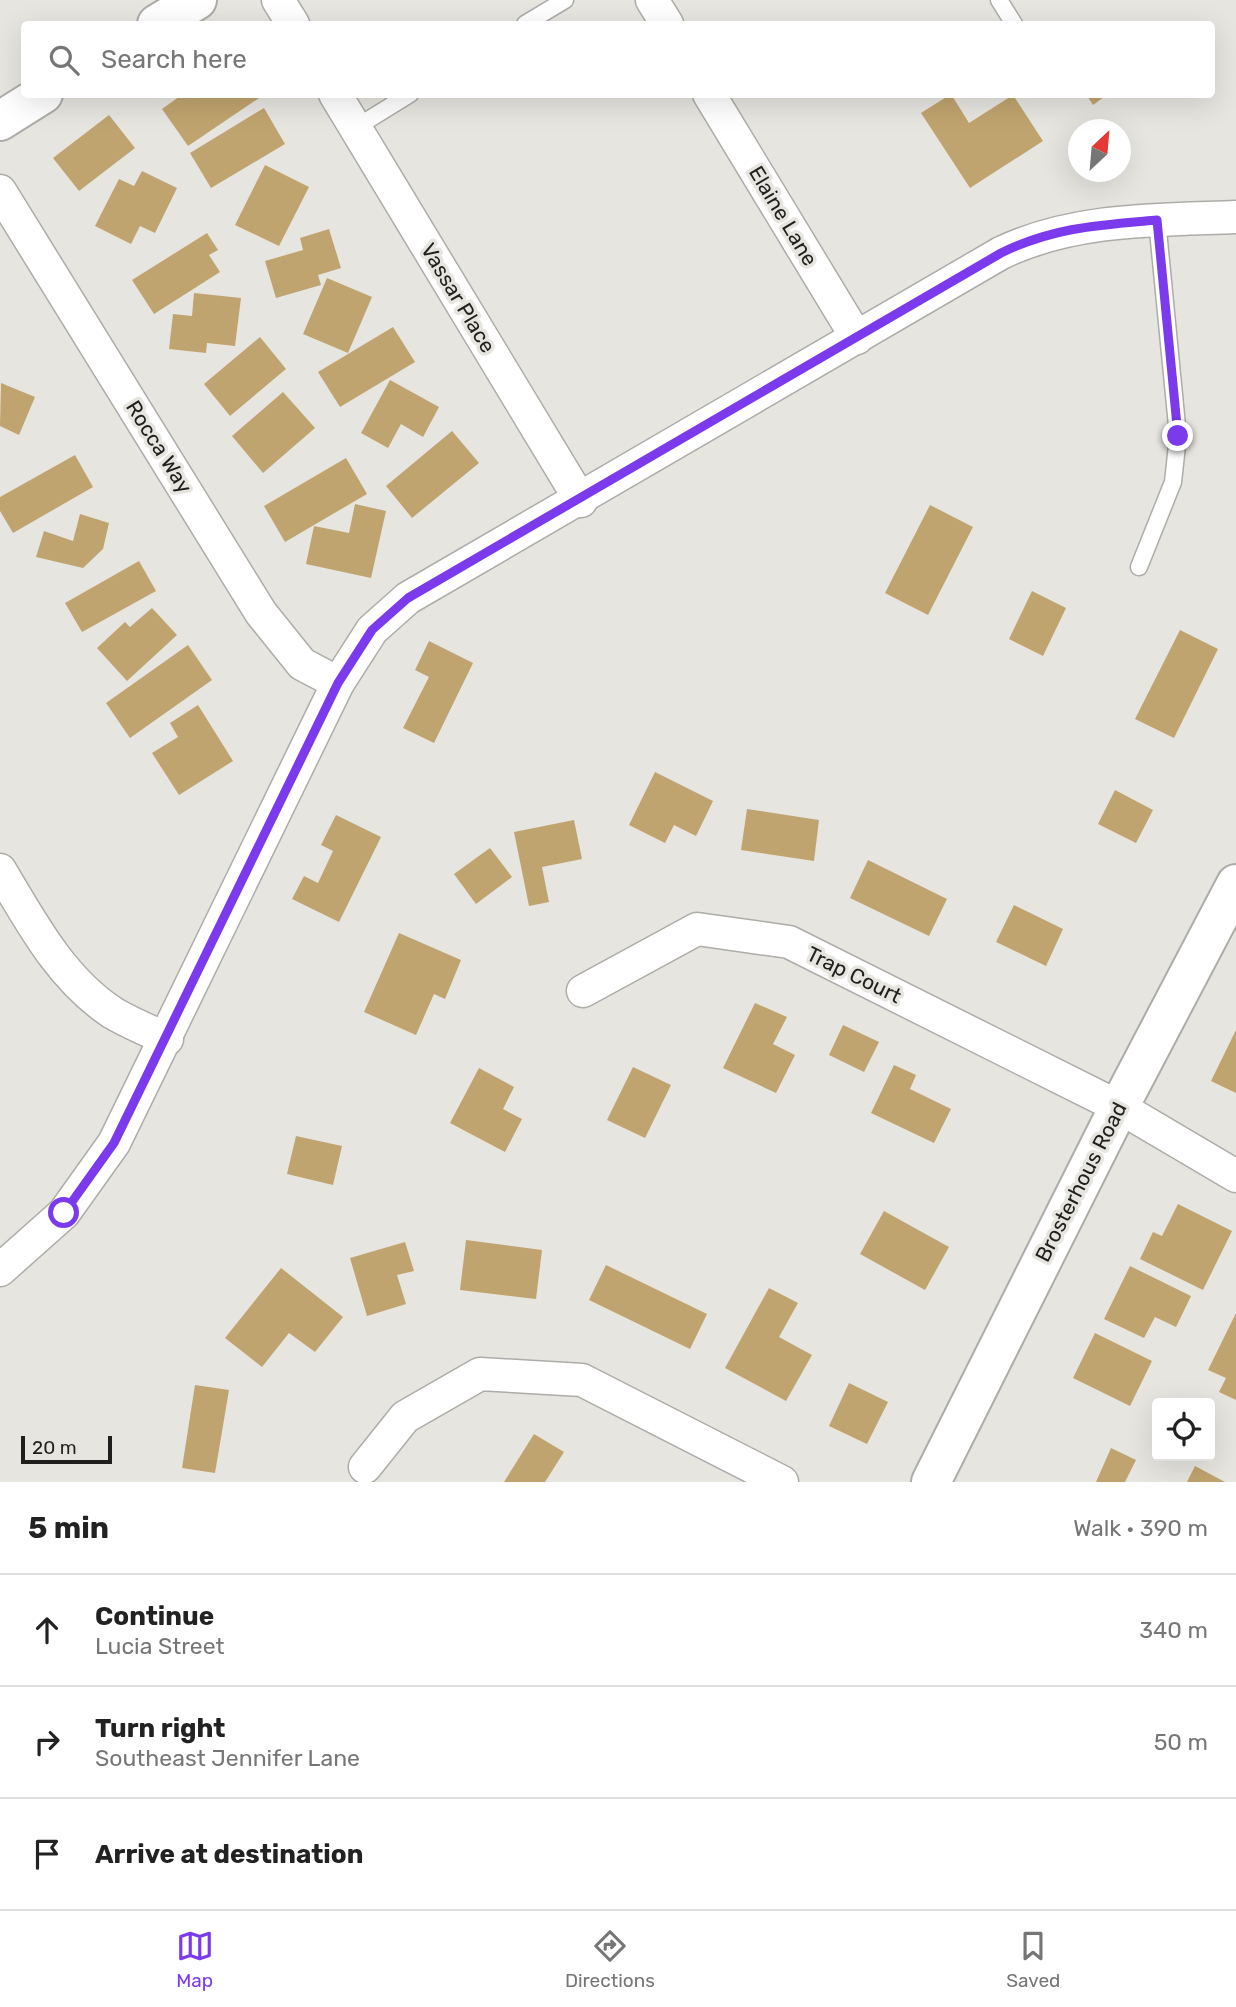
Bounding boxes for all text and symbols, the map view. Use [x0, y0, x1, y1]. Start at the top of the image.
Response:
search box [21, 21, 1215, 98]
icon: search [45, 41, 83, 79]
text: Search here [101, 44, 247, 75]
north arrow [1068, 119, 1131, 182]
street label: Elaine Lane [744, 161, 823, 270]
street label: Vassar Place [416, 238, 501, 357]
street label: Rocca Way [121, 396, 198, 498]
route end [1162, 420, 1193, 451]
street label: Trap Court [803, 941, 906, 1008]
street label: Brosterhous Road [1030, 1098, 1132, 1266]
route start [48, 1197, 79, 1228]
map controls [1152, 1398, 1215, 1461]
button: locate [1152, 1398, 1215, 1461]
scale bar [21, 1433, 112, 1465]
text: 20 m [32, 1436, 77, 1459]
text: 5 min [28, 1510, 109, 1546]
text: Walk · 390 m [1073, 1514, 1208, 1542]
text: Continue [95, 1601, 214, 1632]
icon: ahead [28, 1611, 66, 1649]
text: 340 m [1139, 1616, 1208, 1644]
text: Lucia Street [95, 1632, 225, 1660]
text: Turn right [95, 1713, 225, 1744]
icon: right [28, 1723, 66, 1761]
text: 50 m [1154, 1728, 1208, 1756]
text: Southeast Jennifer Lane [95, 1744, 360, 1772]
icon: arrive [28, 1835, 66, 1873]
text: Arrive at destination [95, 1839, 363, 1870]
tab: Map [176, 1927, 214, 1992]
tab: Directions [565, 1927, 655, 1992]
tab: Saved [1006, 1927, 1060, 1992]

